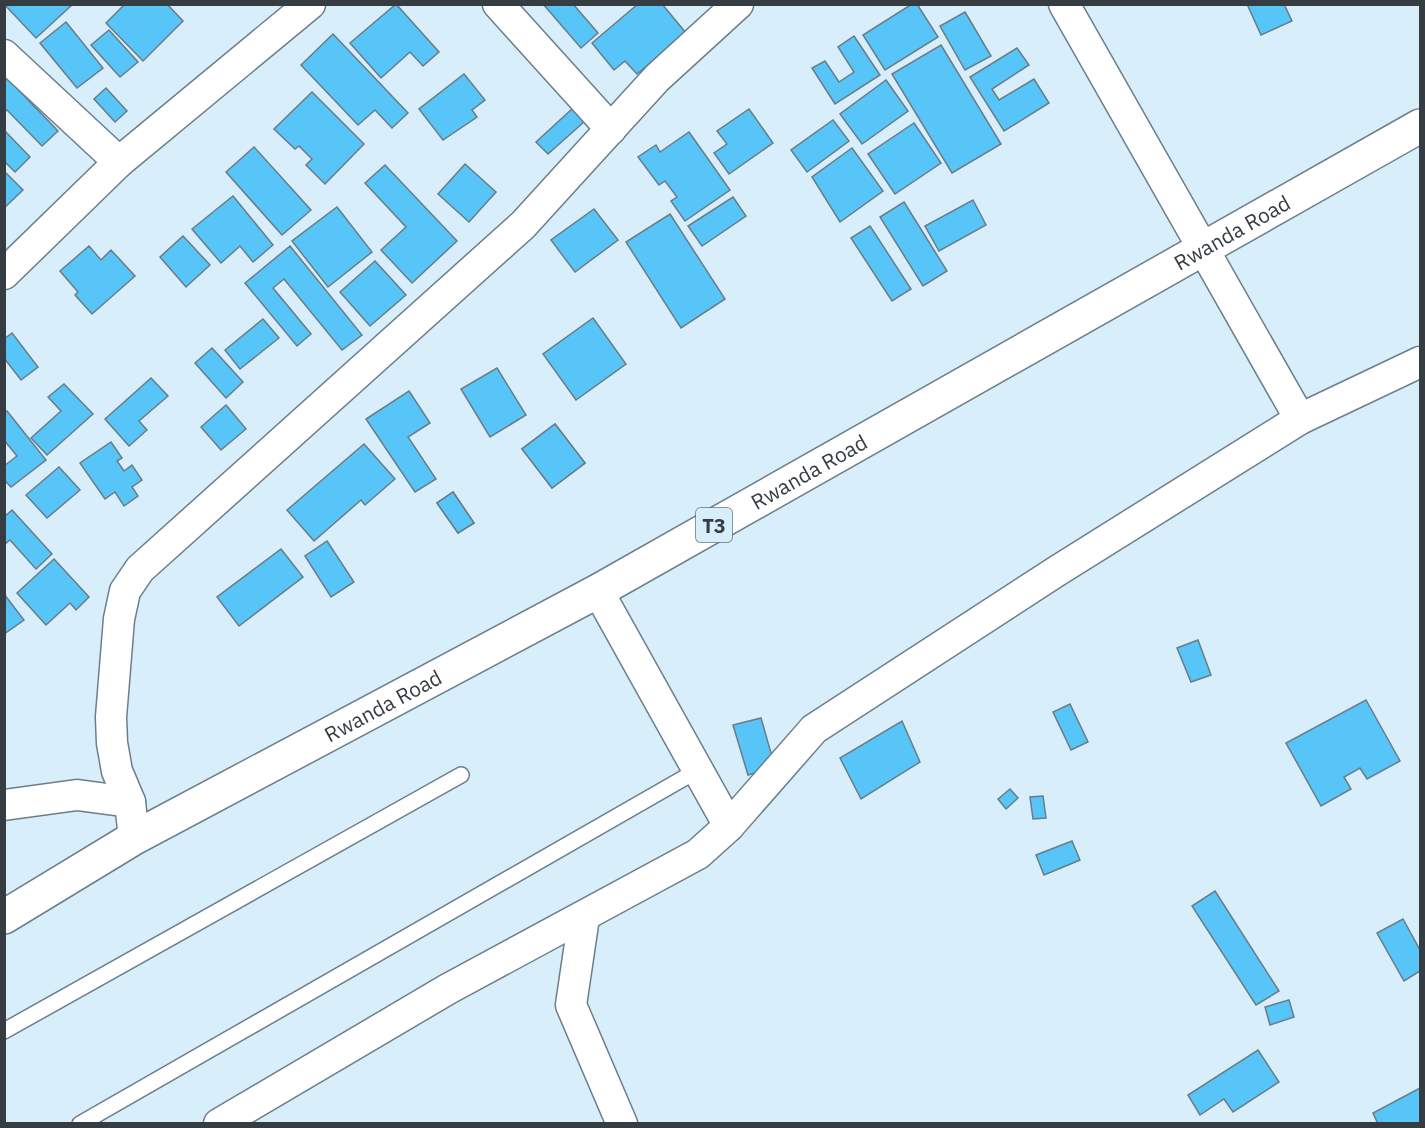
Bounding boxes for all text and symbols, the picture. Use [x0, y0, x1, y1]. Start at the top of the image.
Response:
street label: Rwanda Road [1169, 188, 1295, 276]
street label: Rwanda Road [746, 428, 872, 516]
road number: T3 [696, 508, 732, 542]
street label: Rwanda Road [319, 663, 446, 748]

